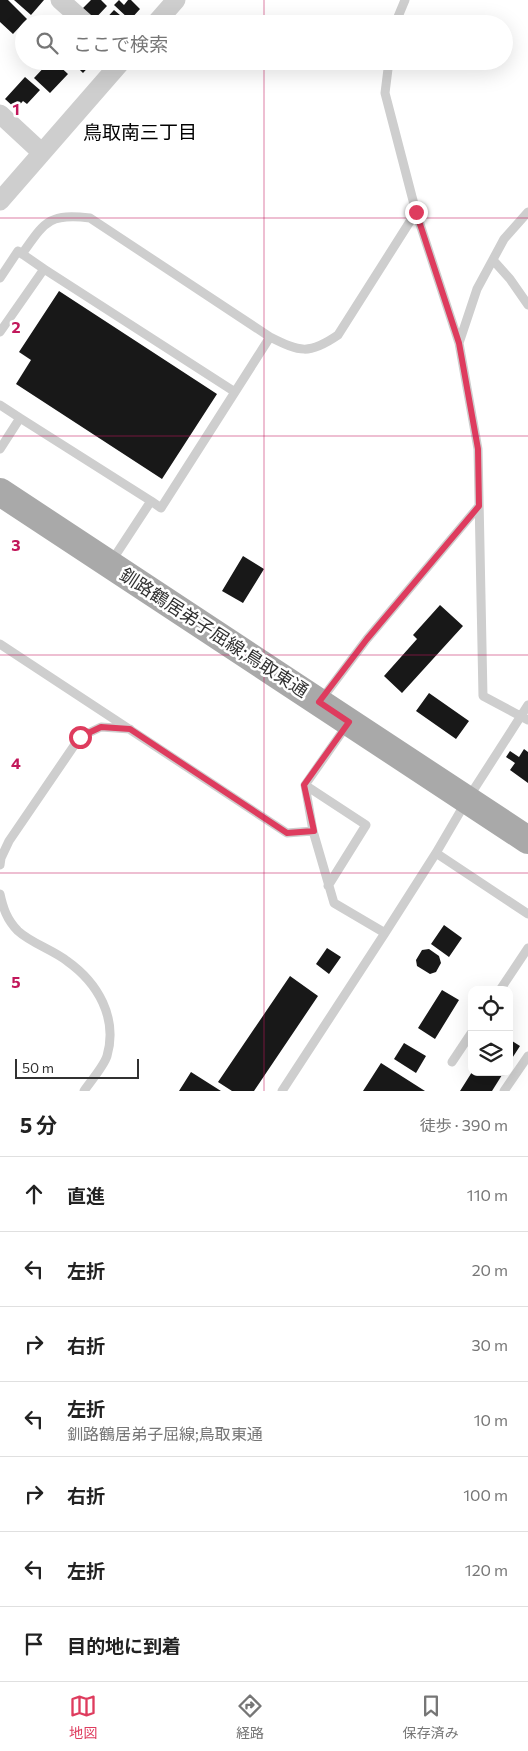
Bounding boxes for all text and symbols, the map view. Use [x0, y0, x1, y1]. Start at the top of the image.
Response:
search box [15, 15, 513, 70]
icon: search [33, 29, 61, 57]
text: ここで検索 [73, 32, 168, 55]
text: 1 [12, 99, 20, 118]
district label: 鳥取南三丁目 [83, 120, 197, 143]
route end [405, 201, 428, 224]
text: 2 [11, 317, 21, 336]
text: 3 [11, 535, 21, 554]
street label: 釧路鶴居弟子屈線;鳥取東通 [116, 563, 313, 701]
route start [69, 726, 92, 749]
text: 4 [11, 753, 21, 772]
text: 5 [11, 972, 21, 991]
map controls [468, 986, 513, 1076]
button: locate [468, 986, 513, 1031]
button: layers [468, 1031, 513, 1076]
scale bar [15, 1056, 139, 1079]
text: 50 m [22, 1059, 54, 1076]
text: 5 分 [20, 1112, 57, 1137]
text: 徒歩 · 390 m [420, 1115, 508, 1134]
icon: ahead [20, 1180, 48, 1208]
text: 直進 [67, 1184, 105, 1207]
text: 110 m [467, 1185, 508, 1204]
icon: left [20, 1255, 48, 1283]
text: 左折 [67, 1259, 105, 1282]
text: 20 m [472, 1260, 508, 1279]
icon: right [20, 1330, 48, 1358]
text: 右折 [67, 1334, 105, 1357]
text: 30 m [471, 1335, 508, 1354]
text: 左折 [67, 1397, 105, 1420]
icon: left [20, 1405, 48, 1433]
text: 10 m [474, 1410, 508, 1429]
text: 釧路鶴居弟子屈線;鳥取東通 [67, 1424, 263, 1443]
icon: right [20, 1480, 48, 1508]
text: 右折 [67, 1484, 105, 1507]
text: 100 m [463, 1485, 508, 1504]
icon: left [20, 1555, 48, 1583]
text: 左折 [67, 1559, 105, 1582]
text: 120 m [465, 1560, 508, 1579]
icon: arrive [20, 1630, 48, 1658]
text: 目的地に到着 [67, 1634, 181, 1657]
tab: 地図 [69, 1692, 97, 1742]
tab: 経路 [236, 1692, 264, 1742]
tab: 保存済み [403, 1692, 459, 1742]

